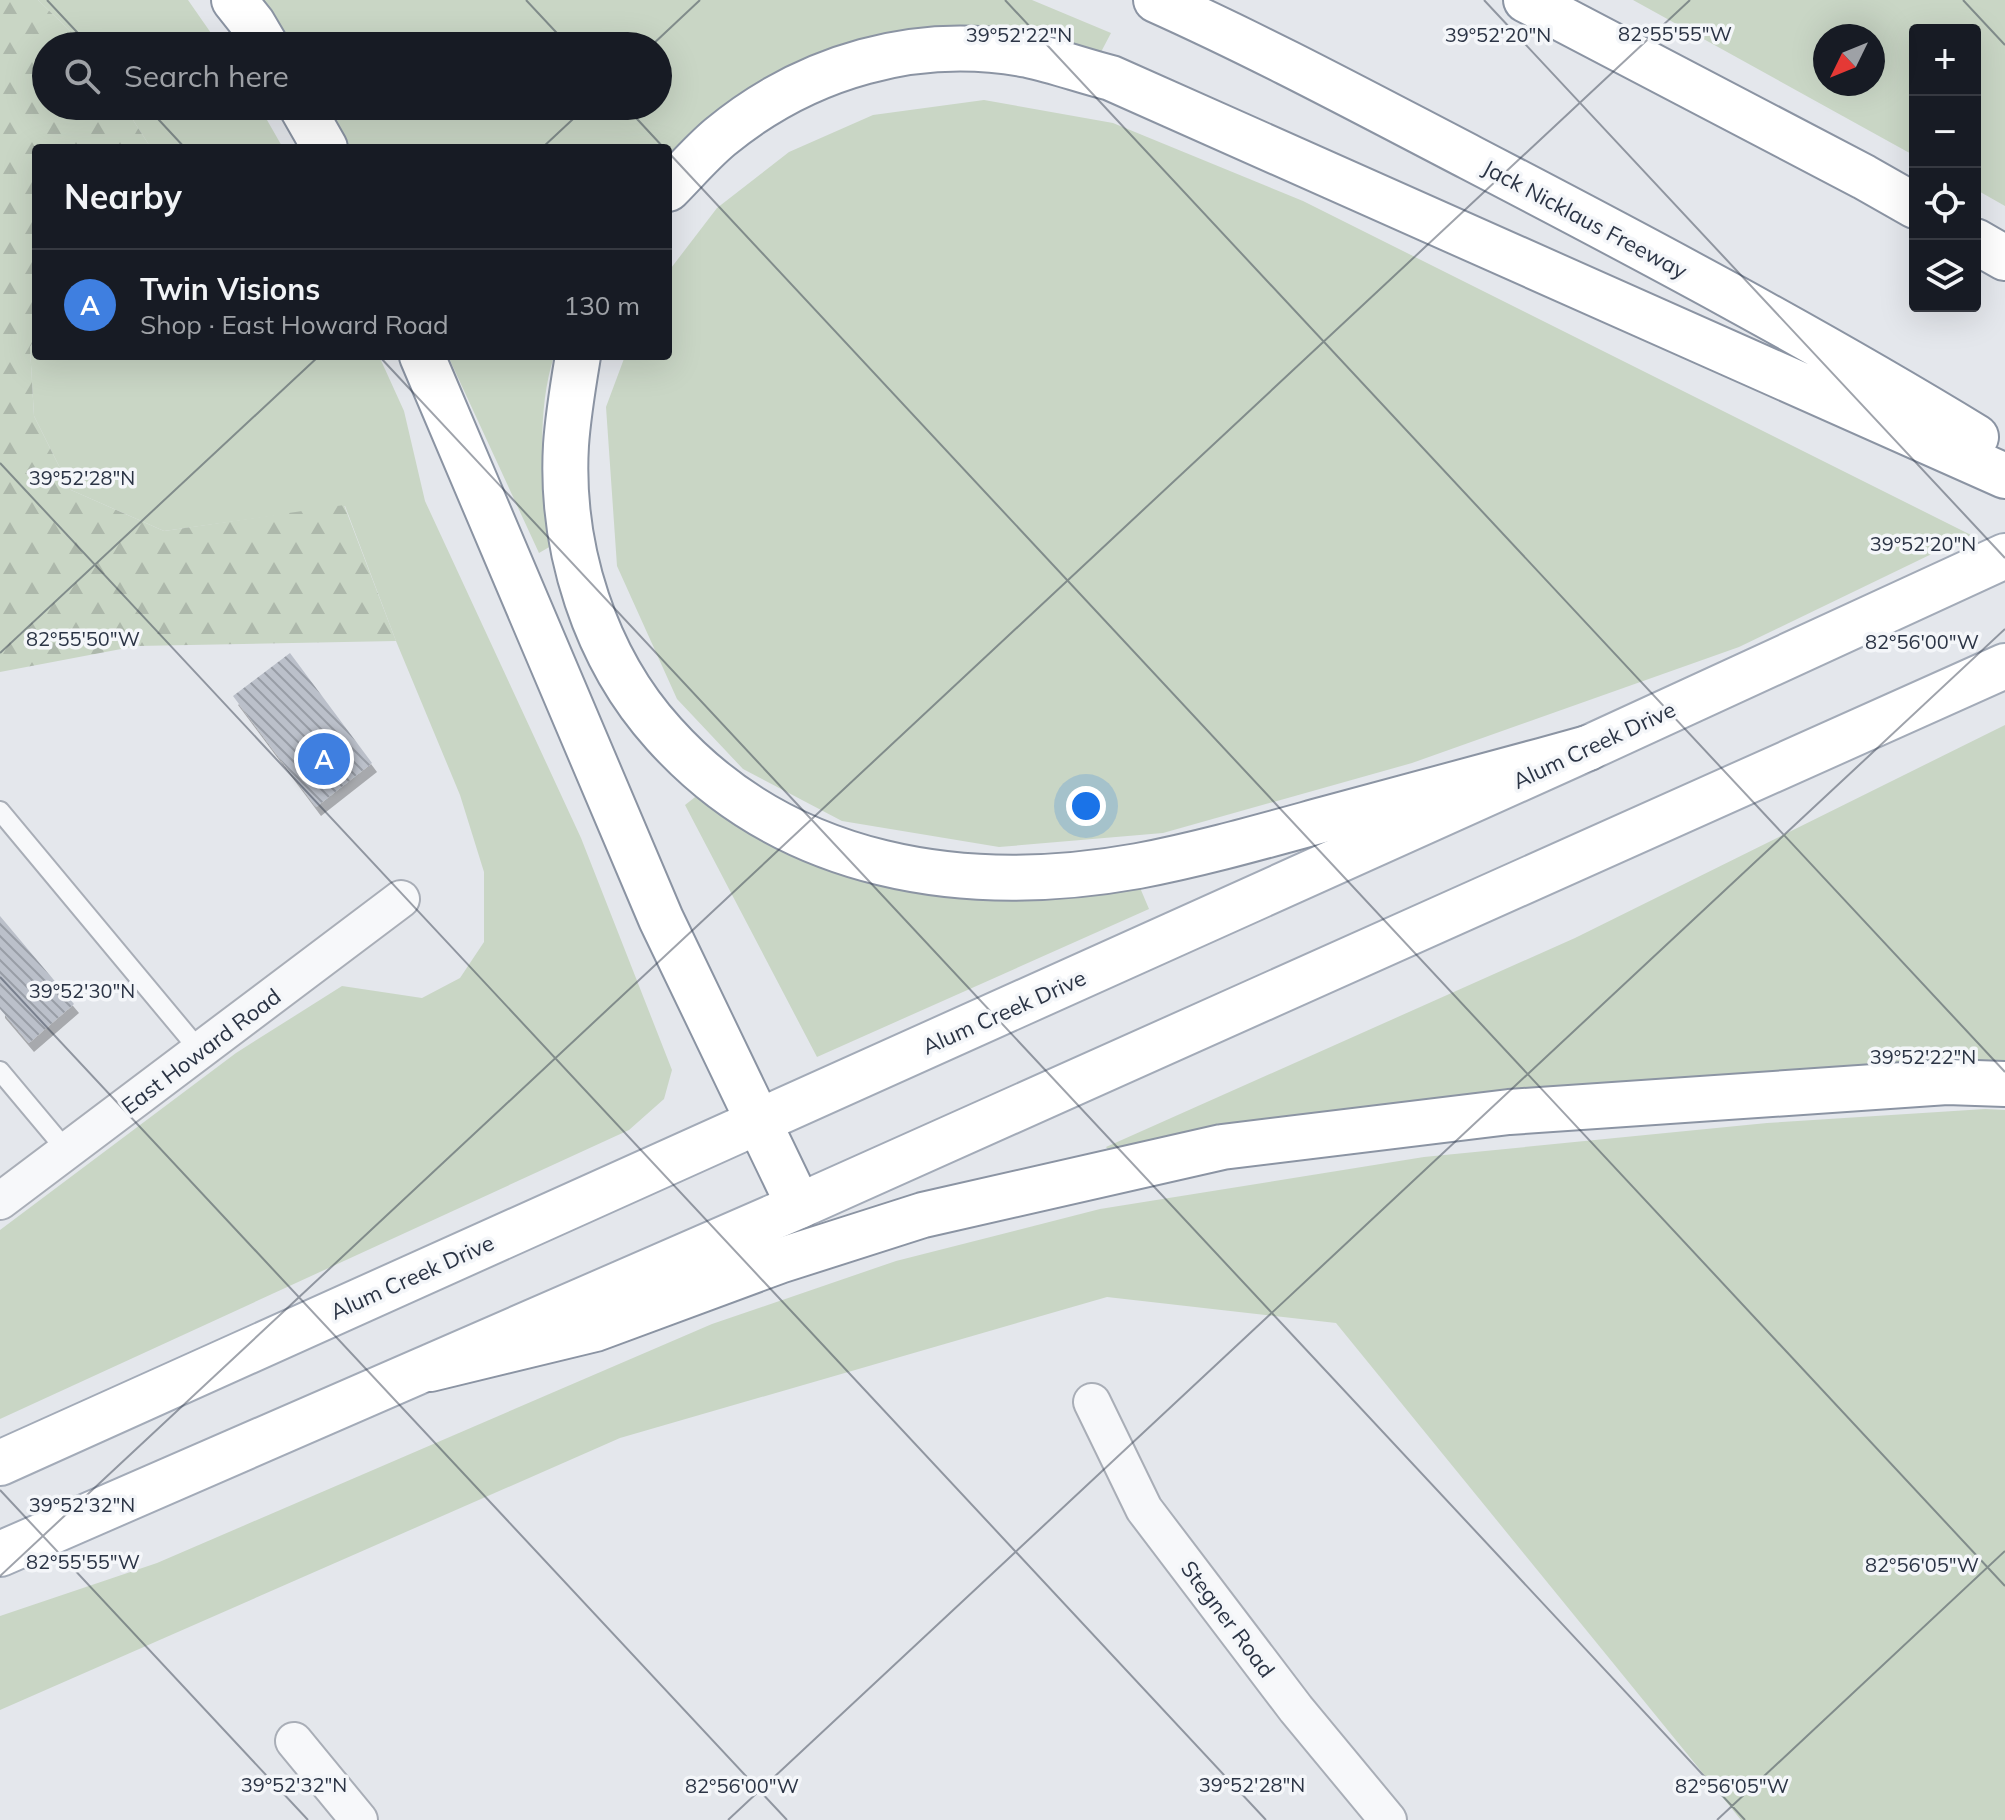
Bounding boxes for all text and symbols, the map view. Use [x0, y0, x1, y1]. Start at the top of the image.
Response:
text: 82°55'55"W [1618, 21, 1732, 46]
text: 39°52'22"N [966, 22, 1072, 47]
text: 39°52'20"N [1445, 22, 1551, 47]
north arrow [1813, 24, 1885, 96]
map controls [1909, 24, 1981, 312]
button: + [1909, 24, 1981, 96]
search box [32, 32, 672, 120]
icon: search [60, 54, 104, 98]
text: Search here [124, 57, 289, 95]
button: − [1909, 96, 1981, 168]
street label: Jack Nicklaus Freeway [1478, 153, 1692, 285]
button: locate [1909, 168, 1981, 240]
text: Nearby [64, 175, 182, 218]
button: layers [1909, 240, 1981, 312]
text: Twin Visions [140, 270, 320, 308]
text: A [80, 289, 100, 322]
text: 130 m [564, 289, 640, 322]
text: Shop · East Howard Road [140, 308, 449, 341]
text: 39°52'28"N [29, 465, 135, 490]
text: 39°52'20"N [1870, 531, 1976, 556]
text: 82°55'50"W [26, 626, 140, 651]
text: 82°56'00"W [1865, 629, 1979, 654]
street label: Alum Creek Drive [1508, 695, 1680, 795]
pin: A [298, 729, 350, 789]
your location [1066, 786, 1106, 826]
street label: Alum Creek Drive [918, 963, 1090, 1061]
text: 39°52'30"N [29, 978, 135, 1003]
street label: East Howard Road [116, 982, 286, 1120]
text: 39°52'22"N [1870, 1044, 1976, 1069]
street label: Alum Creek Drive [326, 1228, 498, 1326]
text: 39°52'32"N [29, 1492, 135, 1517]
text: 82°55'55"W [26, 1549, 140, 1574]
text: 82°56'05"W [1865, 1552, 1979, 1577]
street label: Stegner Road [1175, 1555, 1281, 1683]
text: 39°52'32"N [241, 1772, 347, 1797]
text: 39°52'28"N [1199, 1772, 1305, 1797]
text: 82°56'00"W [685, 1773, 799, 1798]
text: 82°56'05"W [1675, 1773, 1789, 1798]

